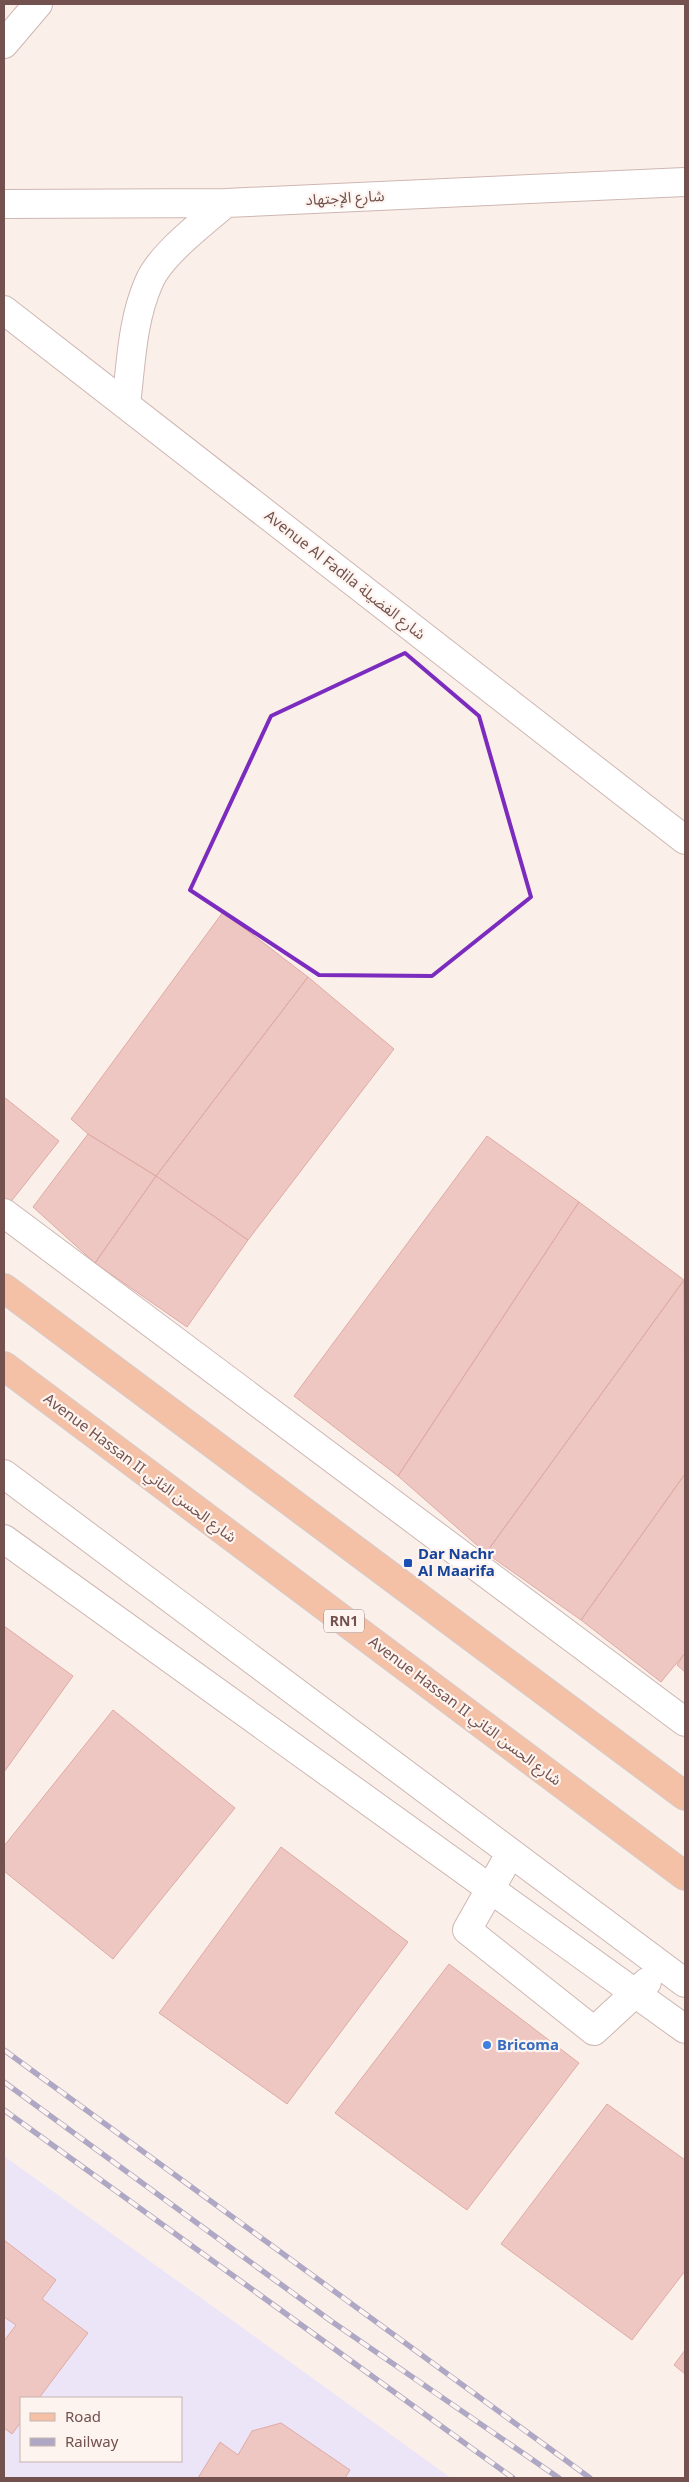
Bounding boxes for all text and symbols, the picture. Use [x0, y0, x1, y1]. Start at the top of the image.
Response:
street label: شارع الإجتهاد [305, 185, 385, 212]
street label: Avenue Al Fadila شارع الفضيلة [259, 505, 430, 646]
street label: Avenue Hassan II شارع الحسن الثاني [38, 1388, 241, 1549]
place label: Dar Nachr Al Maarifa [418, 1543, 495, 1580]
marker: Dar Nachr Al Maarifa [402, 1557, 414, 1569]
road number: RN1 [324, 1610, 364, 1632]
street label: Avenue Hassan II شارع الحسن الثاني [363, 1631, 566, 1792]
place label: Bricoma [497, 2034, 559, 2054]
marker: Bricoma [481, 2039, 493, 2051]
legend [20, 2397, 182, 2462]
text: Road [65, 2406, 101, 2426]
text: Railway [65, 2431, 119, 2451]

